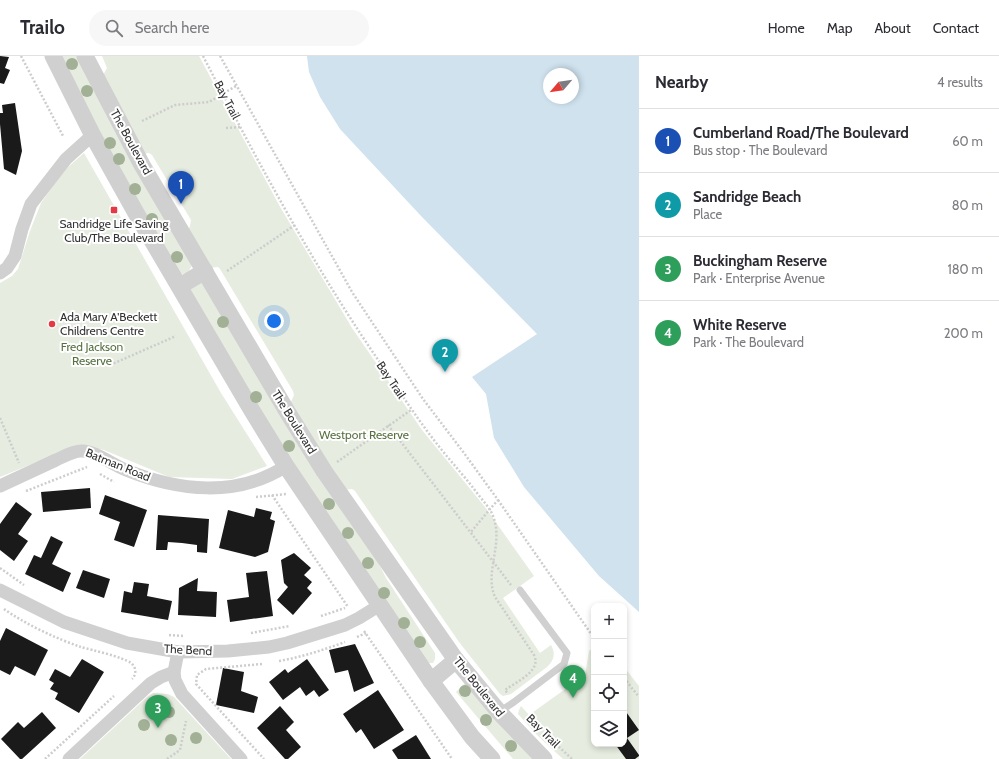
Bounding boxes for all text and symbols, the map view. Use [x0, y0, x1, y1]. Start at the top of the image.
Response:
search box [89, 10, 369, 46]
text: Trailo [20, 16, 65, 39]
icon: search [103, 17, 125, 39]
text: Search here [135, 19, 209, 37]
text: Home [768, 19, 805, 37]
text: Map [827, 19, 852, 37]
text: About [874, 19, 911, 37]
text: Contact [933, 19, 979, 37]
north arrow [543, 68, 579, 104]
text: Nearby [655, 72, 708, 92]
text: 4 results [937, 74, 983, 90]
street label: Bay Trail [211, 78, 244, 122]
street label: The Boulevard [107, 106, 156, 177]
text: Cumberland Road/The Boulevard [693, 124, 909, 142]
text: 1 [666, 133, 670, 149]
text: 60 m [952, 133, 983, 149]
text: Bus stop · The Boulevard [693, 142, 827, 158]
pin: 1 [168, 171, 194, 204]
text: Sandridge Beach [693, 188, 801, 206]
text: 2 [665, 197, 671, 213]
text: 80 m [952, 197, 983, 213]
marker: Sandridge Life Saving Club/The Boulevard [109, 205, 119, 215]
text: Place [693, 206, 722, 222]
place label: Sandridge Life Saving Club/The Boulevard [60, 216, 169, 245]
text: Buckingham Reserve [693, 252, 827, 270]
text: 3 [664, 261, 672, 277]
text: 180 m [947, 261, 983, 277]
text: Park · Enterprise Avenue [693, 270, 825, 286]
place label: Ada Mary A'Beckett Childrens Centre [60, 309, 157, 338]
your location [264, 311, 284, 331]
text: White Reserve [693, 316, 786, 334]
marker: Ada Mary A'Beckett Childrens Centre [47, 319, 57, 329]
text: 4 [664, 325, 672, 341]
text: 200 m [944, 325, 983, 341]
text: Park · The Boulevard [693, 334, 804, 350]
park label: Fred Jackson Reserve [61, 339, 124, 368]
pin: 2 [432, 339, 458, 372]
street label: Bay Trail [374, 358, 409, 401]
street label: The Boulevard [269, 387, 320, 456]
park label: Westport Reserve [319, 427, 409, 442]
street label: Batman Road [84, 445, 153, 484]
map controls [591, 603, 627, 747]
button: + [591, 603, 627, 639]
button: − [591, 639, 627, 675]
street label: The Bend [163, 641, 213, 658]
street label: The Boulevard [451, 654, 508, 720]
pin: 4 [560, 665, 586, 698]
button: locate [591, 675, 627, 711]
pin: 3 [145, 695, 171, 728]
street label: Bay Trail [523, 711, 563, 751]
button: layers [591, 711, 627, 747]

